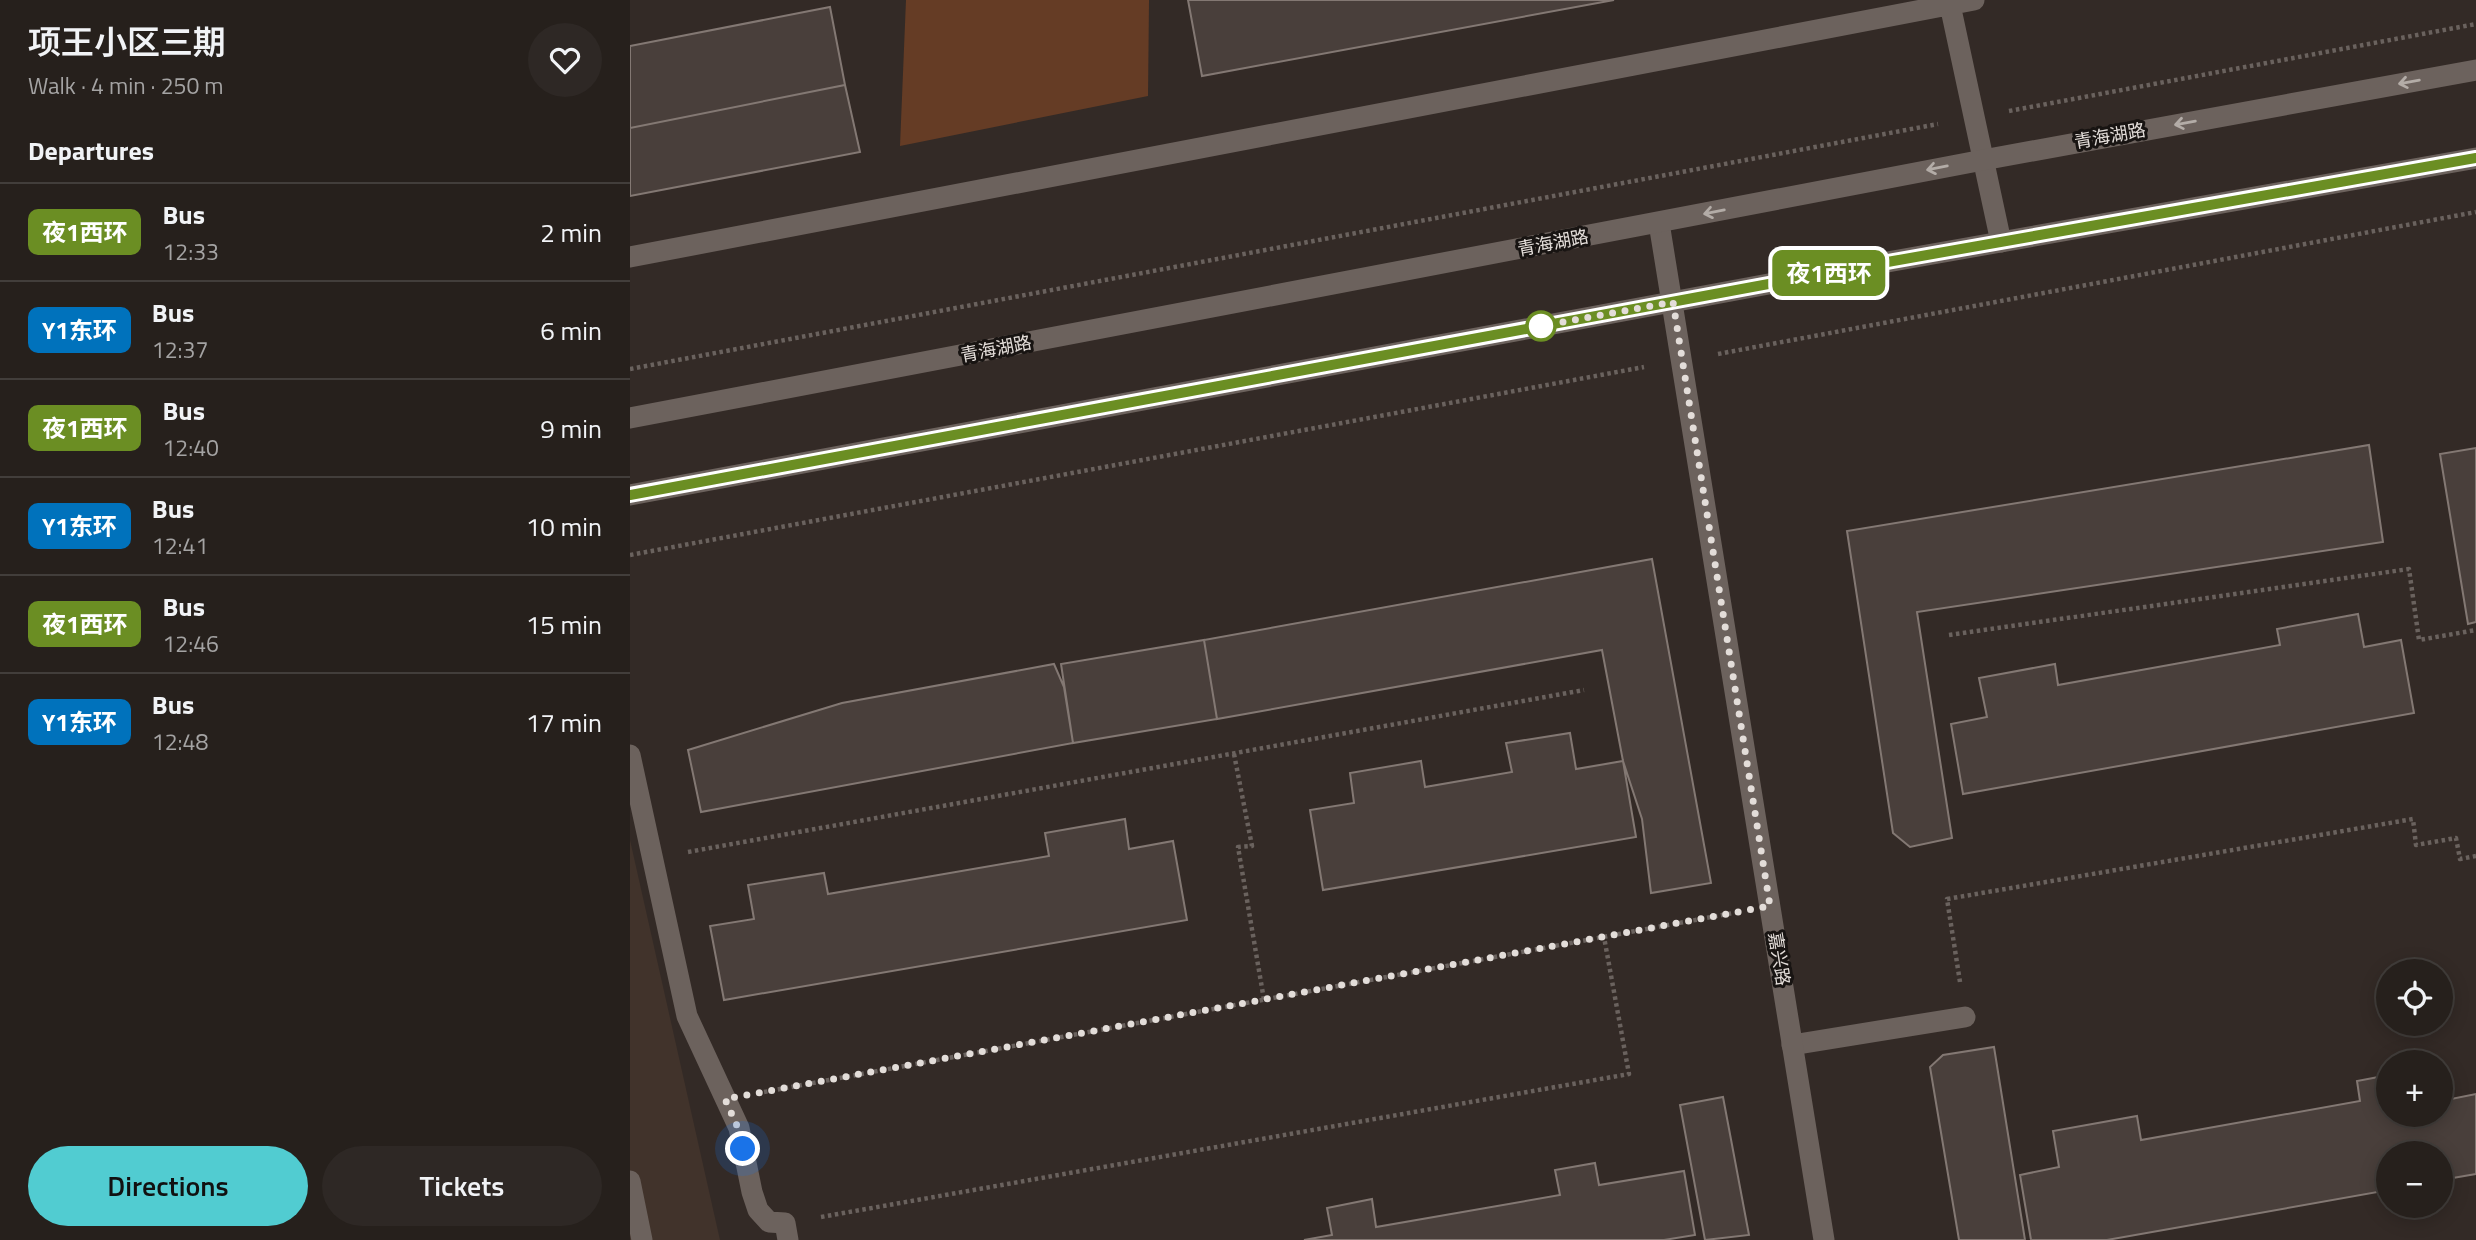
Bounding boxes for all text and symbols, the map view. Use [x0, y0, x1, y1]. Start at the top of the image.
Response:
text: 项王小区三期 [28, 17, 226, 67]
button: heart [528, 23, 602, 97]
text: Walk · 4 min · 250 m [28, 68, 224, 103]
one-way arrow [2398, 76, 2421, 89]
street label: 青海湖路 [2072, 116, 2148, 155]
one-way arrow [2174, 116, 2197, 130]
text: Departures [28, 131, 154, 170]
one-way arrow [1926, 162, 1949, 176]
text: Bus [162, 195, 205, 234]
one-way arrow [1703, 206, 1726, 219]
text: 2 min [540, 213, 602, 252]
text: 夜1西环 [42, 214, 127, 250]
street label: 青海湖路 [1515, 222, 1591, 263]
text: 12:33 [162, 234, 219, 269]
line badge: 夜1西环 [1780, 250, 1878, 296]
text: 夜1西环 [1786, 255, 1872, 291]
text: Bus [152, 293, 194, 332]
text: 6 min [540, 311, 602, 350]
unlabelled marker [1526, 311, 1556, 341]
text: Y1东环 [42, 312, 117, 348]
street label: 青海湖路 [958, 328, 1034, 369]
text: 12:37 [152, 332, 208, 367]
text: Bus [162, 391, 205, 430]
text: 9 min [540, 409, 602, 448]
text: 夜1西环 [42, 410, 127, 446]
text: 12:40 [162, 430, 219, 465]
text: Bus [152, 489, 194, 528]
text: 10 min [526, 507, 602, 546]
text: Y1东环 [42, 508, 117, 544]
text: 12:41 [152, 528, 208, 563]
text: Bus [162, 587, 205, 626]
text: 15 min [526, 605, 602, 644]
text: 夜1西环 [42, 606, 127, 642]
text: 12:46 [162, 626, 219, 661]
text: Bus [152, 685, 194, 724]
text: 17 min [526, 703, 602, 742]
text: Y1东环 [42, 704, 117, 740]
text: 12:48 [152, 724, 208, 759]
street label: 嘉兴路 [1762, 930, 1797, 988]
map controls [2376, 959, 2453, 1218]
button: locate [2376, 959, 2453, 1036]
button: + [2376, 1050, 2453, 1127]
your location [725, 1131, 760, 1166]
button: − [2376, 1141, 2453, 1218]
button: Directions [28, 1146, 308, 1226]
button: Tickets [322, 1146, 602, 1226]

